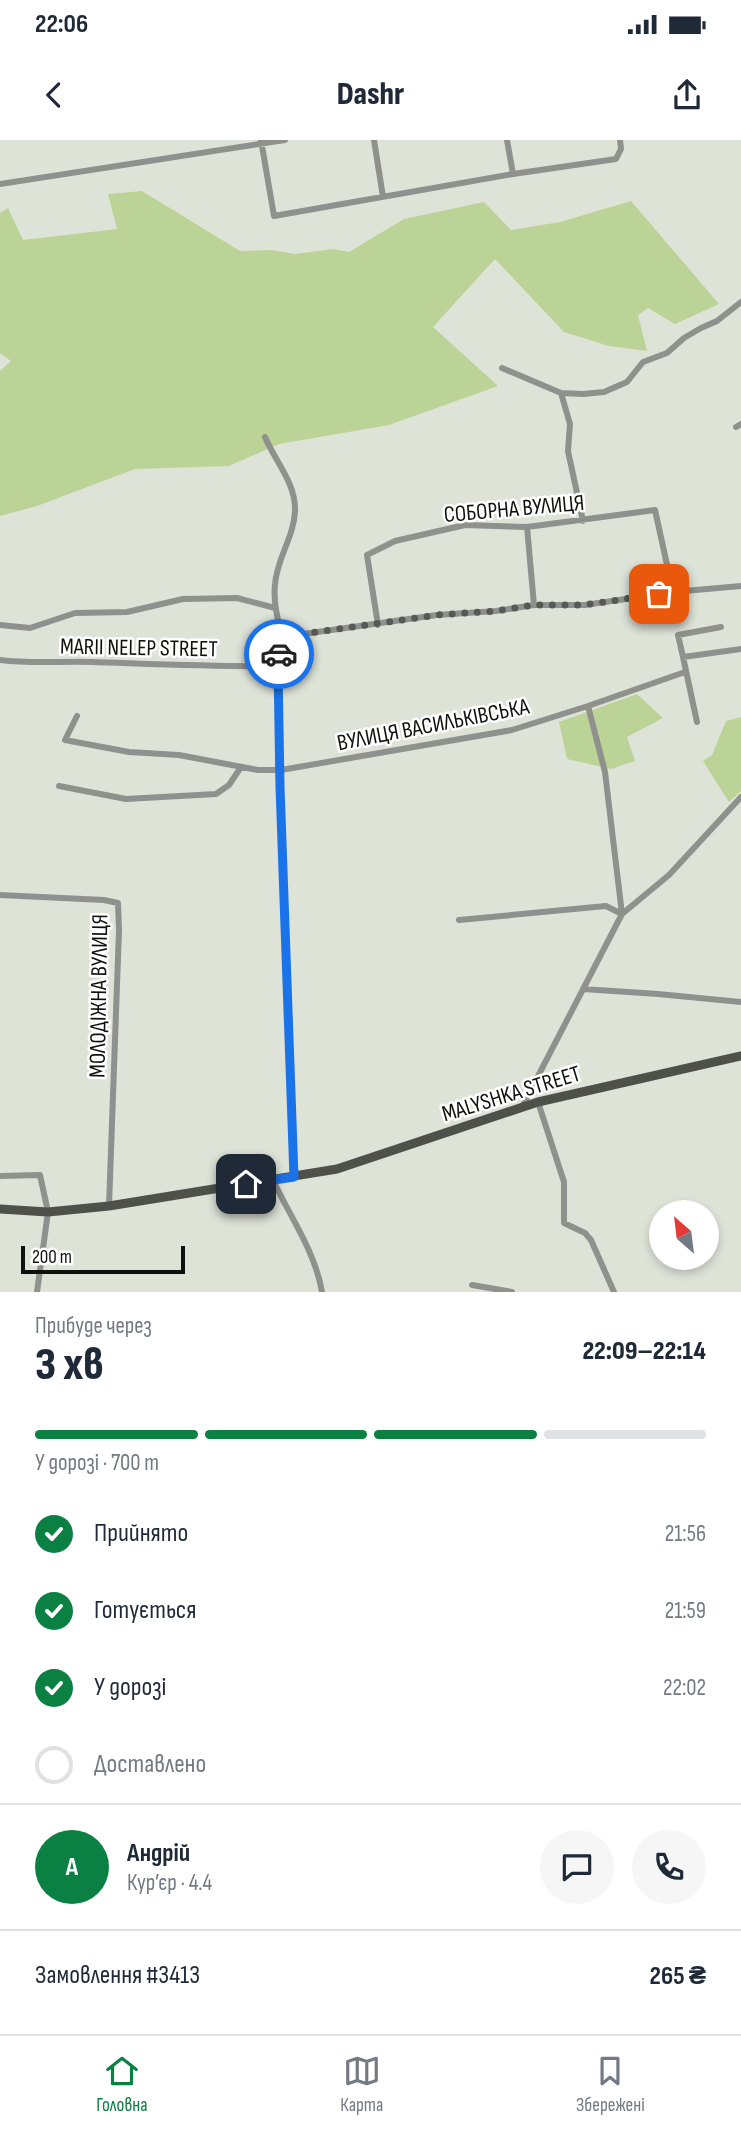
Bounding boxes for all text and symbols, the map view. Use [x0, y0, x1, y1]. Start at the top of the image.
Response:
text: 22:06 [35, 9, 88, 40]
text: Dashr [337, 75, 404, 114]
icon: back [35, 76, 73, 114]
icon: share [668, 76, 706, 114]
street label: СОБОРНА ВУЛИЦЯ [443, 489, 586, 529]
pin [629, 564, 689, 624]
icon: bag [640, 575, 678, 613]
courier [244, 619, 314, 689]
street label: MARII NELEP STREET [60, 633, 218, 663]
icon: car [260, 635, 298, 673]
street label: ВУЛИЦЯ ВАСИЛЬКІВСЬКА [335, 693, 532, 757]
street label: МОЛОДІЖНА ВУЛИЦЯ [84, 914, 114, 1078]
street label: MALYSHKA STREET [439, 1060, 584, 1128]
pin [216, 1154, 276, 1214]
icon: home [227, 1165, 265, 1203]
north arrow [649, 1200, 719, 1270]
map controls [649, 1200, 719, 1270]
scale bar [21, 1243, 186, 1275]
text: 200 m [32, 1246, 72, 1269]
text: Прибуде через [35, 1312, 152, 1340]
text: 22:09–22:14 [582, 1336, 706, 1367]
text: 3 хв [35, 1338, 104, 1393]
text: У дорозі · 700 m [35, 1449, 159, 1477]
icon: check [35, 1515, 73, 1553]
text: Прийнято [94, 1518, 188, 1549]
text: 21:56 [665, 1520, 706, 1548]
icon: check [35, 1592, 73, 1630]
text: Готується [94, 1595, 196, 1626]
text: 21:59 [665, 1597, 706, 1625]
icon: check [35, 1669, 73, 1707]
text: У дорозі [94, 1672, 166, 1703]
text: 22:02 [663, 1674, 706, 1702]
text: Доставлено [94, 1749, 206, 1780]
button: chat [540, 1830, 614, 1904]
button: phone [632, 1830, 706, 1904]
text: Андрій [127, 1838, 190, 1869]
text: А [66, 1852, 78, 1883]
text: Кур’єр · 4.4 [127, 1869, 212, 1897]
text: Замовлення #3413 [35, 1960, 200, 1991]
text: 265 ₴ [650, 1961, 706, 1992]
tab: Головна [96, 2052, 148, 2117]
tab: Карта [340, 2052, 383, 2117]
tab: Збережені [576, 2052, 645, 2117]

